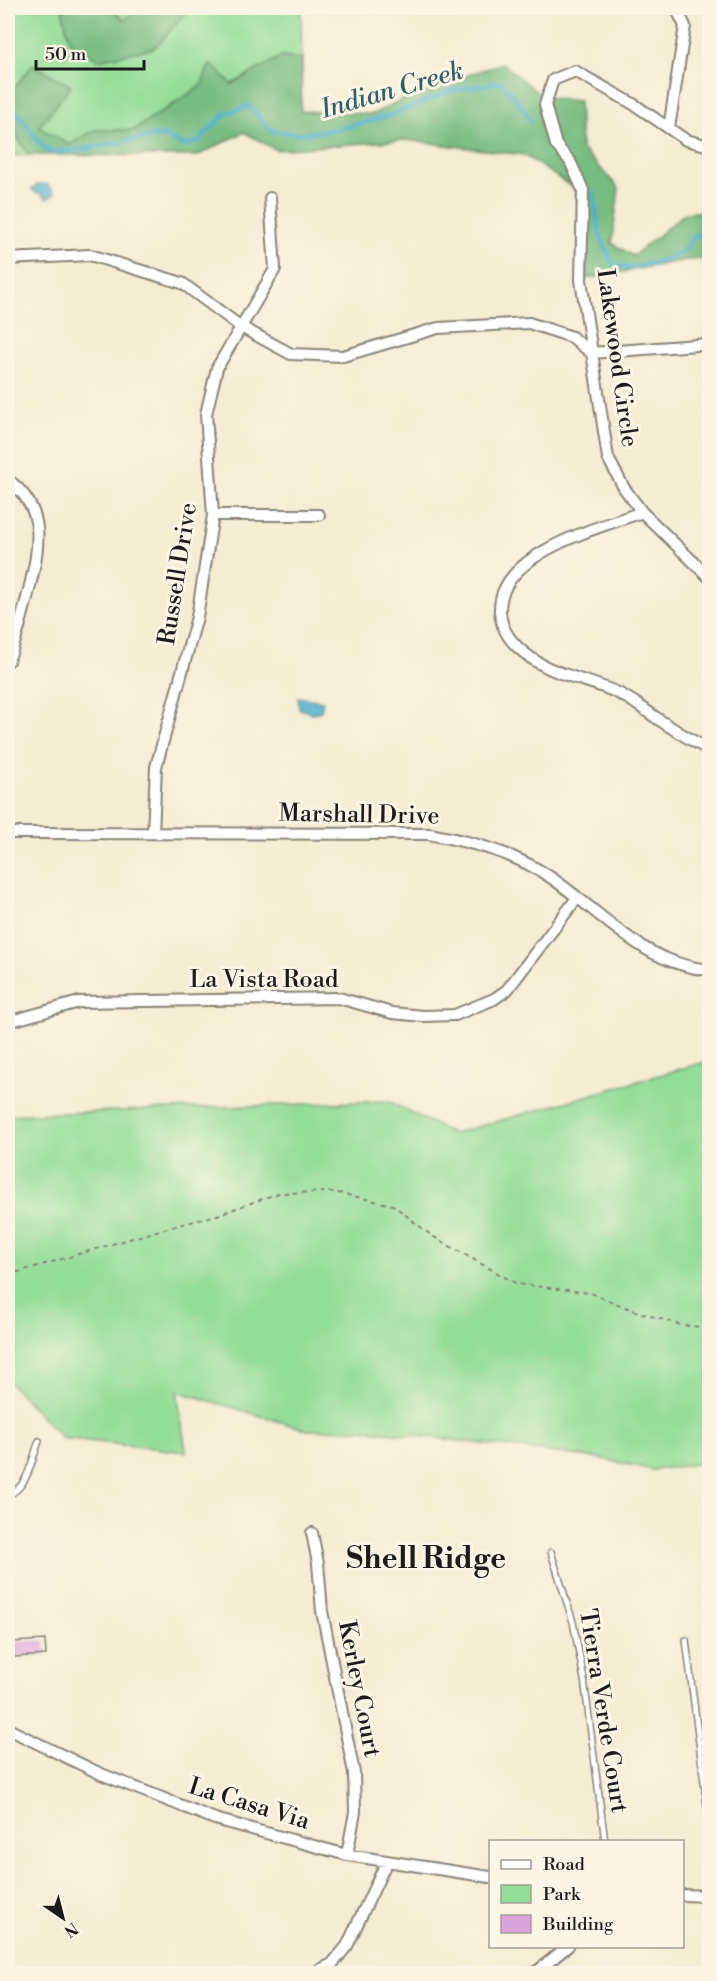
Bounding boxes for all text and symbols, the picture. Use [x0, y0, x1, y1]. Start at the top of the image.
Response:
scale bar [36, 33, 144, 71]
text: 50 m [45, 43, 87, 66]
water label: Indian Creek [316, 54, 467, 126]
street label: Lakewood Circle [590, 267, 644, 449]
street label: Russell Drive [152, 501, 204, 647]
street label: Marshall Drive [278, 799, 440, 831]
street label: La Vista Road [189, 965, 339, 995]
district label: Shell Ridge [346, 1540, 506, 1578]
street label: Tierra Verde Court [572, 1607, 634, 1816]
street label: Kerley Court [331, 1618, 387, 1760]
street label: La Casa Via [185, 1771, 314, 1837]
legend [489, 1840, 684, 1948]
text: Road [543, 1853, 586, 1876]
text: Park [543, 1883, 582, 1906]
north arrow [33, 1888, 93, 1948]
text: Building [542, 1913, 614, 1936]
text: N [60, 1918, 82, 1941]

